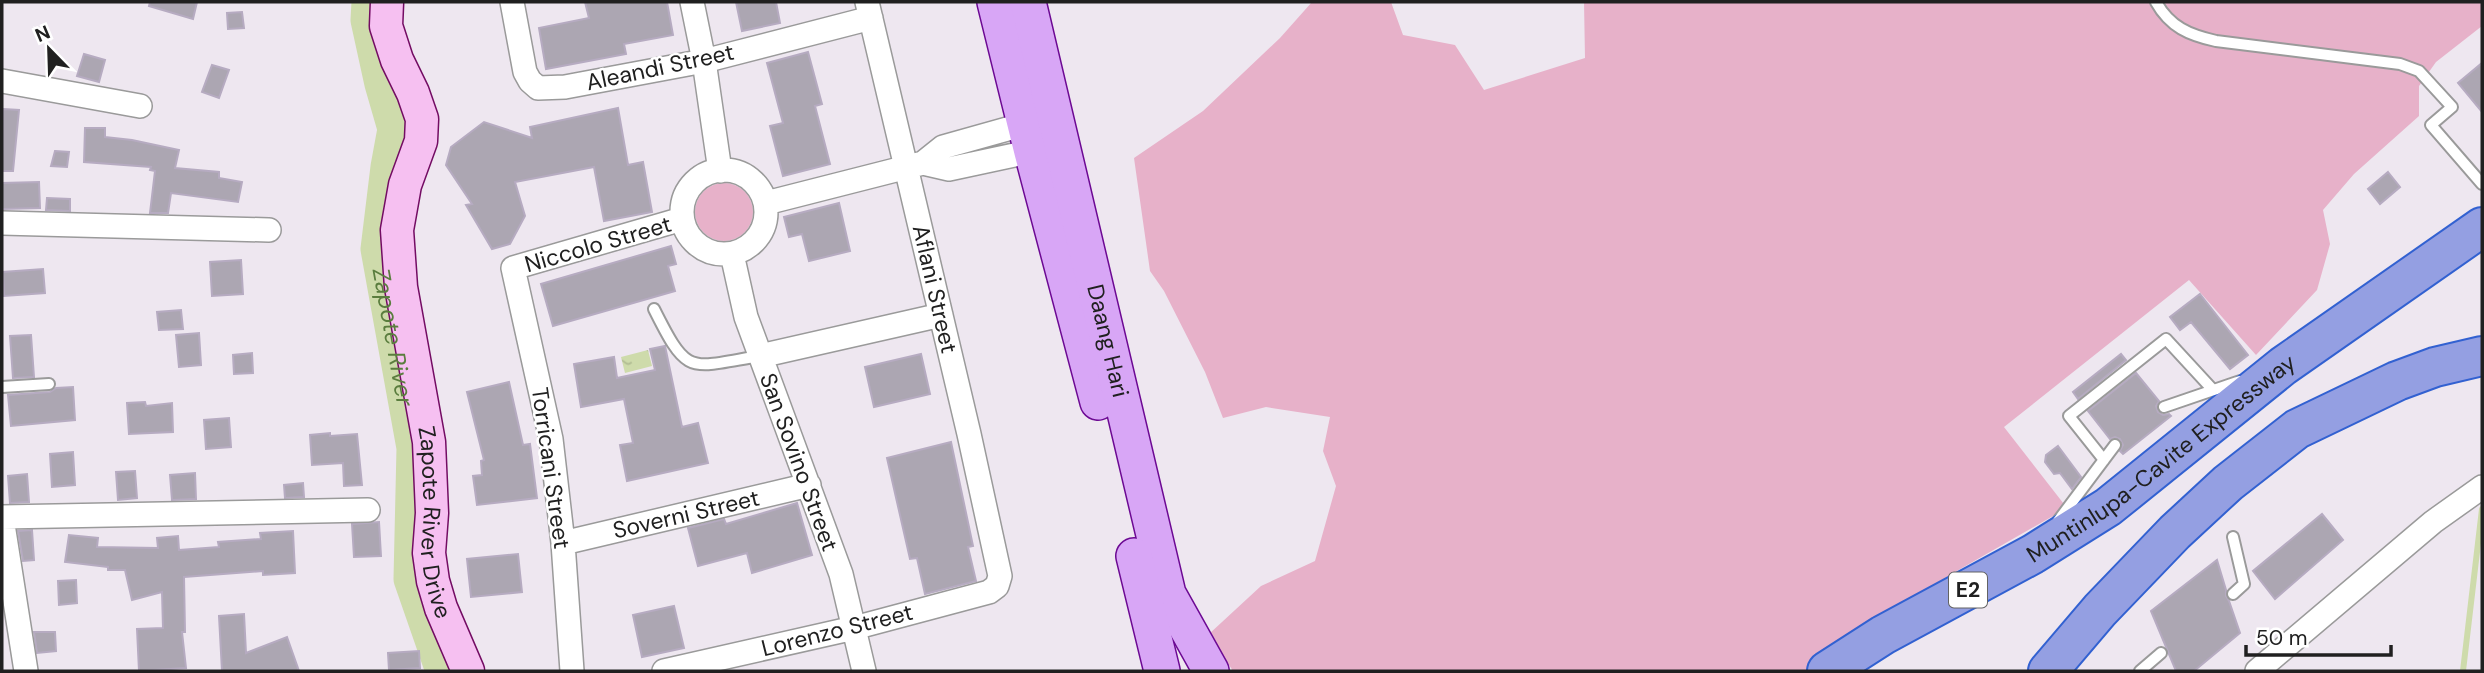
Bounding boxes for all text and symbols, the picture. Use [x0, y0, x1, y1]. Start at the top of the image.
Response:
north arrow [14, 14, 84, 84]
text: N [31, 20, 54, 48]
street label: Aleandi Street [583, 37, 737, 97]
street label: Niccolo Street [521, 209, 675, 279]
street label: Aflani Street [906, 222, 964, 356]
water label: Zapote River [366, 265, 422, 410]
street label: Daang Hari [1080, 281, 1136, 400]
street label: Muntinlupa-Cavite Expressway [2021, 347, 2301, 569]
street label: San Sovino Street [753, 369, 845, 555]
street label: Torricani Street [525, 385, 577, 551]
street label: Zapote River Drive [411, 424, 459, 623]
street label: Soverni Street [610, 483, 762, 545]
road number: E2 [1949, 572, 1987, 608]
street label: Lorenzo Street [758, 597, 916, 663]
scale bar [2246, 614, 2391, 658]
text: 50 m [2256, 624, 2307, 652]

